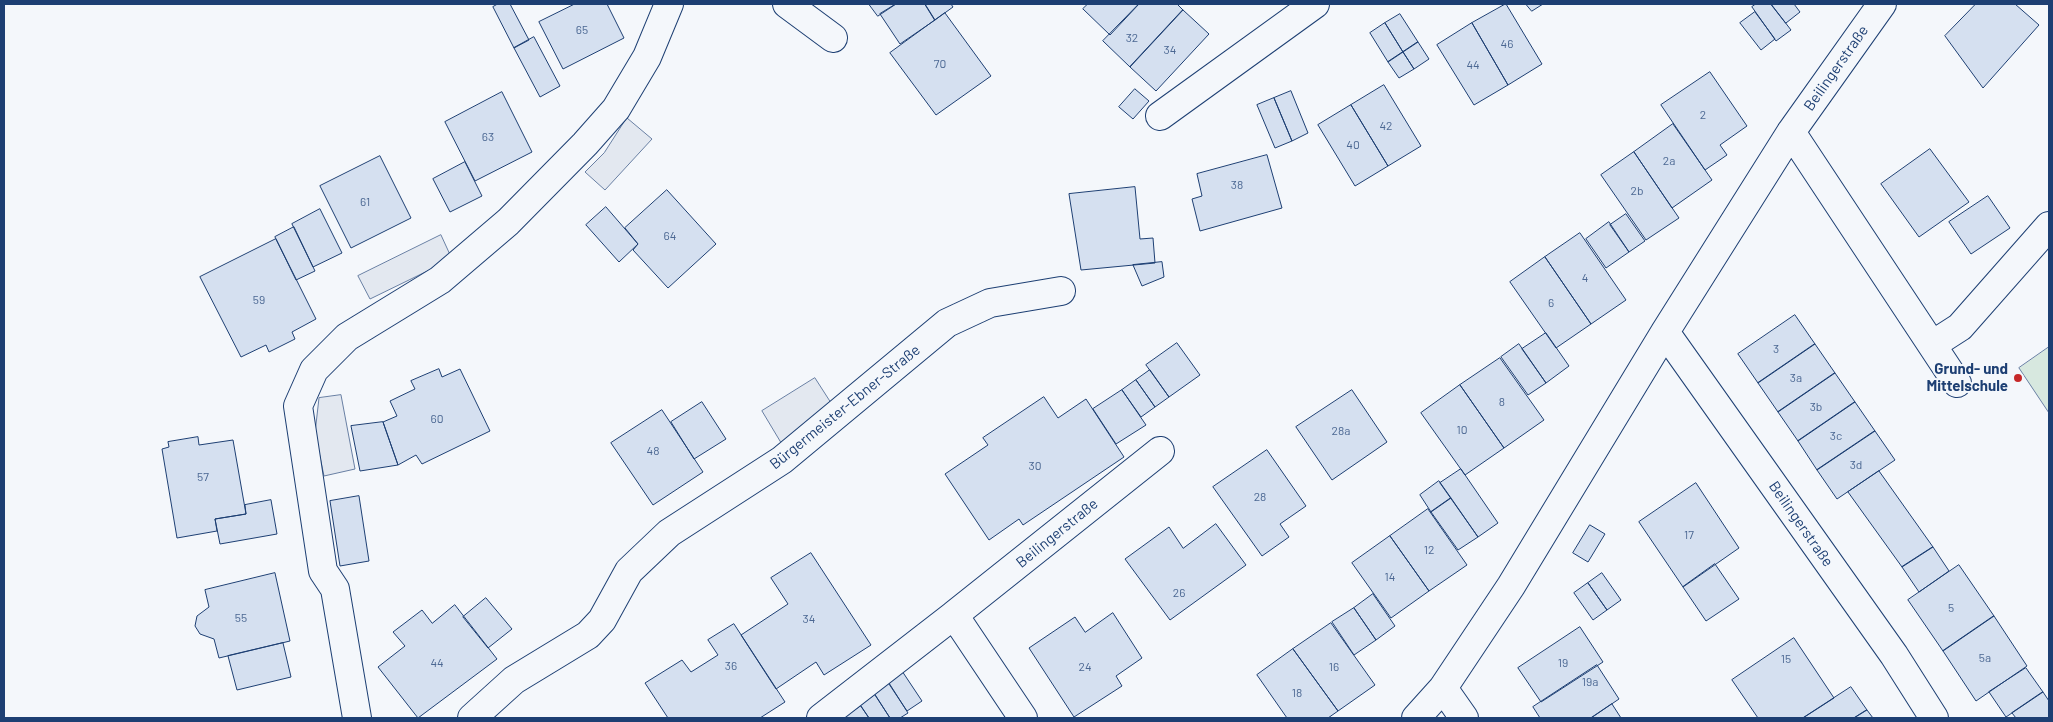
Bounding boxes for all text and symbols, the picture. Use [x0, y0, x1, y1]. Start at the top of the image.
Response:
street label: Beilingerstraße [1800, 22, 1872, 114]
house number: 65 [576, 23, 588, 37]
house number: 32 [1126, 31, 1138, 45]
house number: 46 [1501, 37, 1513, 51]
house number: 34 [1164, 43, 1176, 57]
house number: 70 [934, 57, 946, 71]
house number: 44 [1466, 58, 1480, 72]
house number: 2 [1700, 108, 1706, 122]
house number: 42 [1379, 119, 1393, 133]
house number: 63 [482, 130, 494, 144]
house number: 40 [1346, 138, 1360, 152]
house number: 2a [1663, 154, 1675, 168]
house number: 38 [1231, 178, 1243, 192]
house number: 2b [1631, 184, 1643, 198]
house number: 61 [360, 195, 370, 209]
house number: 64 [664, 229, 676, 243]
house number: 4 [1582, 271, 1588, 285]
house number: 59 [253, 293, 265, 307]
house number: 6 [1548, 296, 1554, 310]
street label: Bürgermeister-Ebner-Straße [766, 341, 924, 473]
house number: 3 [1773, 342, 1779, 356]
place label: Grund- und Mittelschule [1926, 360, 2008, 395]
house number: 3a [1790, 371, 1802, 385]
marker: Grund- und Mittelschule [2012, 372, 2024, 384]
house number: 8 [1499, 395, 1505, 409]
house number: 3b [1810, 400, 1822, 414]
house number: 60 [431, 412, 443, 426]
house number: 10 [1457, 423, 1467, 437]
house number: 28a [1332, 424, 1350, 438]
house number: 3c [1830, 429, 1842, 443]
house number: 48 [647, 444, 659, 458]
house number: 3d [1850, 458, 1862, 472]
house number: 30 [1029, 459, 1041, 473]
house number: 57 [197, 470, 209, 484]
street label: Beilingerstraße [1765, 478, 1837, 570]
house number: 28 [1254, 490, 1266, 504]
street label: Beilingerstraße [1012, 495, 1102, 571]
house number: 17 [1684, 528, 1694, 542]
house number: 12 [1424, 543, 1434, 557]
house number: 14 [1385, 570, 1395, 584]
house number: 26 [1173, 586, 1185, 600]
house number: 5 [1948, 601, 1954, 615]
house number: 55 [235, 611, 247, 625]
house number: 34 [803, 612, 815, 626]
house number: 5a [1979, 651, 1991, 665]
house number: 15 [1781, 652, 1791, 666]
house number: 44 [430, 656, 444, 670]
house number: 19 [1558, 656, 1568, 670]
house number: 36 [725, 659, 737, 673]
house number: 24 [1078, 660, 1092, 674]
house number: 16 [1329, 660, 1339, 674]
house number: 19a [1582, 675, 1598, 689]
house number: 18 [1292, 686, 1302, 700]

